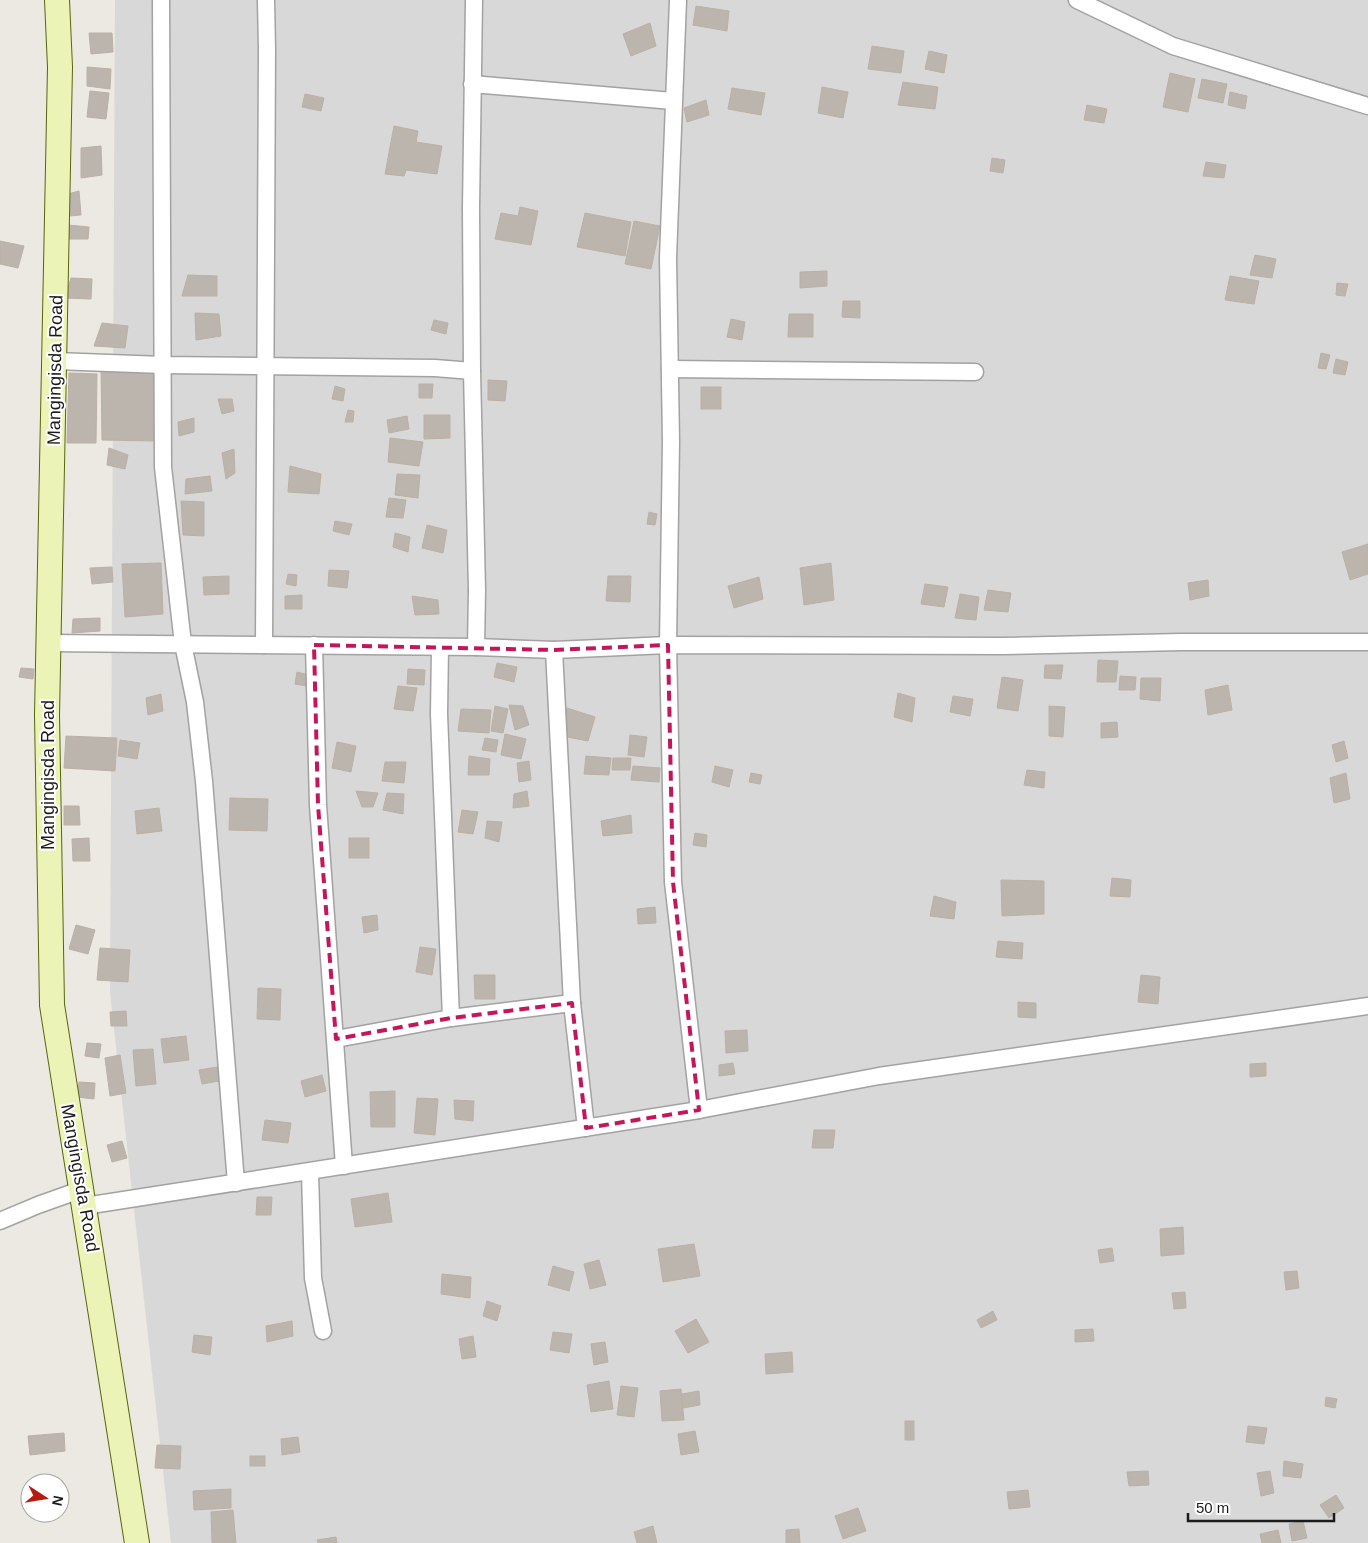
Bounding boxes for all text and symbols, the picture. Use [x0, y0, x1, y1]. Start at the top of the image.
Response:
street label: Mangingisda Road [44, 295, 66, 445]
street label: Mangingisda Road [38, 700, 58, 850]
street label: Mangingisda Road [57, 1102, 103, 1254]
north arrow [20, 1473, 70, 1523]
scale bar [1188, 1490, 1334, 1522]
text: N [49, 1494, 67, 1507]
text: 50 m [1196, 1499, 1229, 1516]

